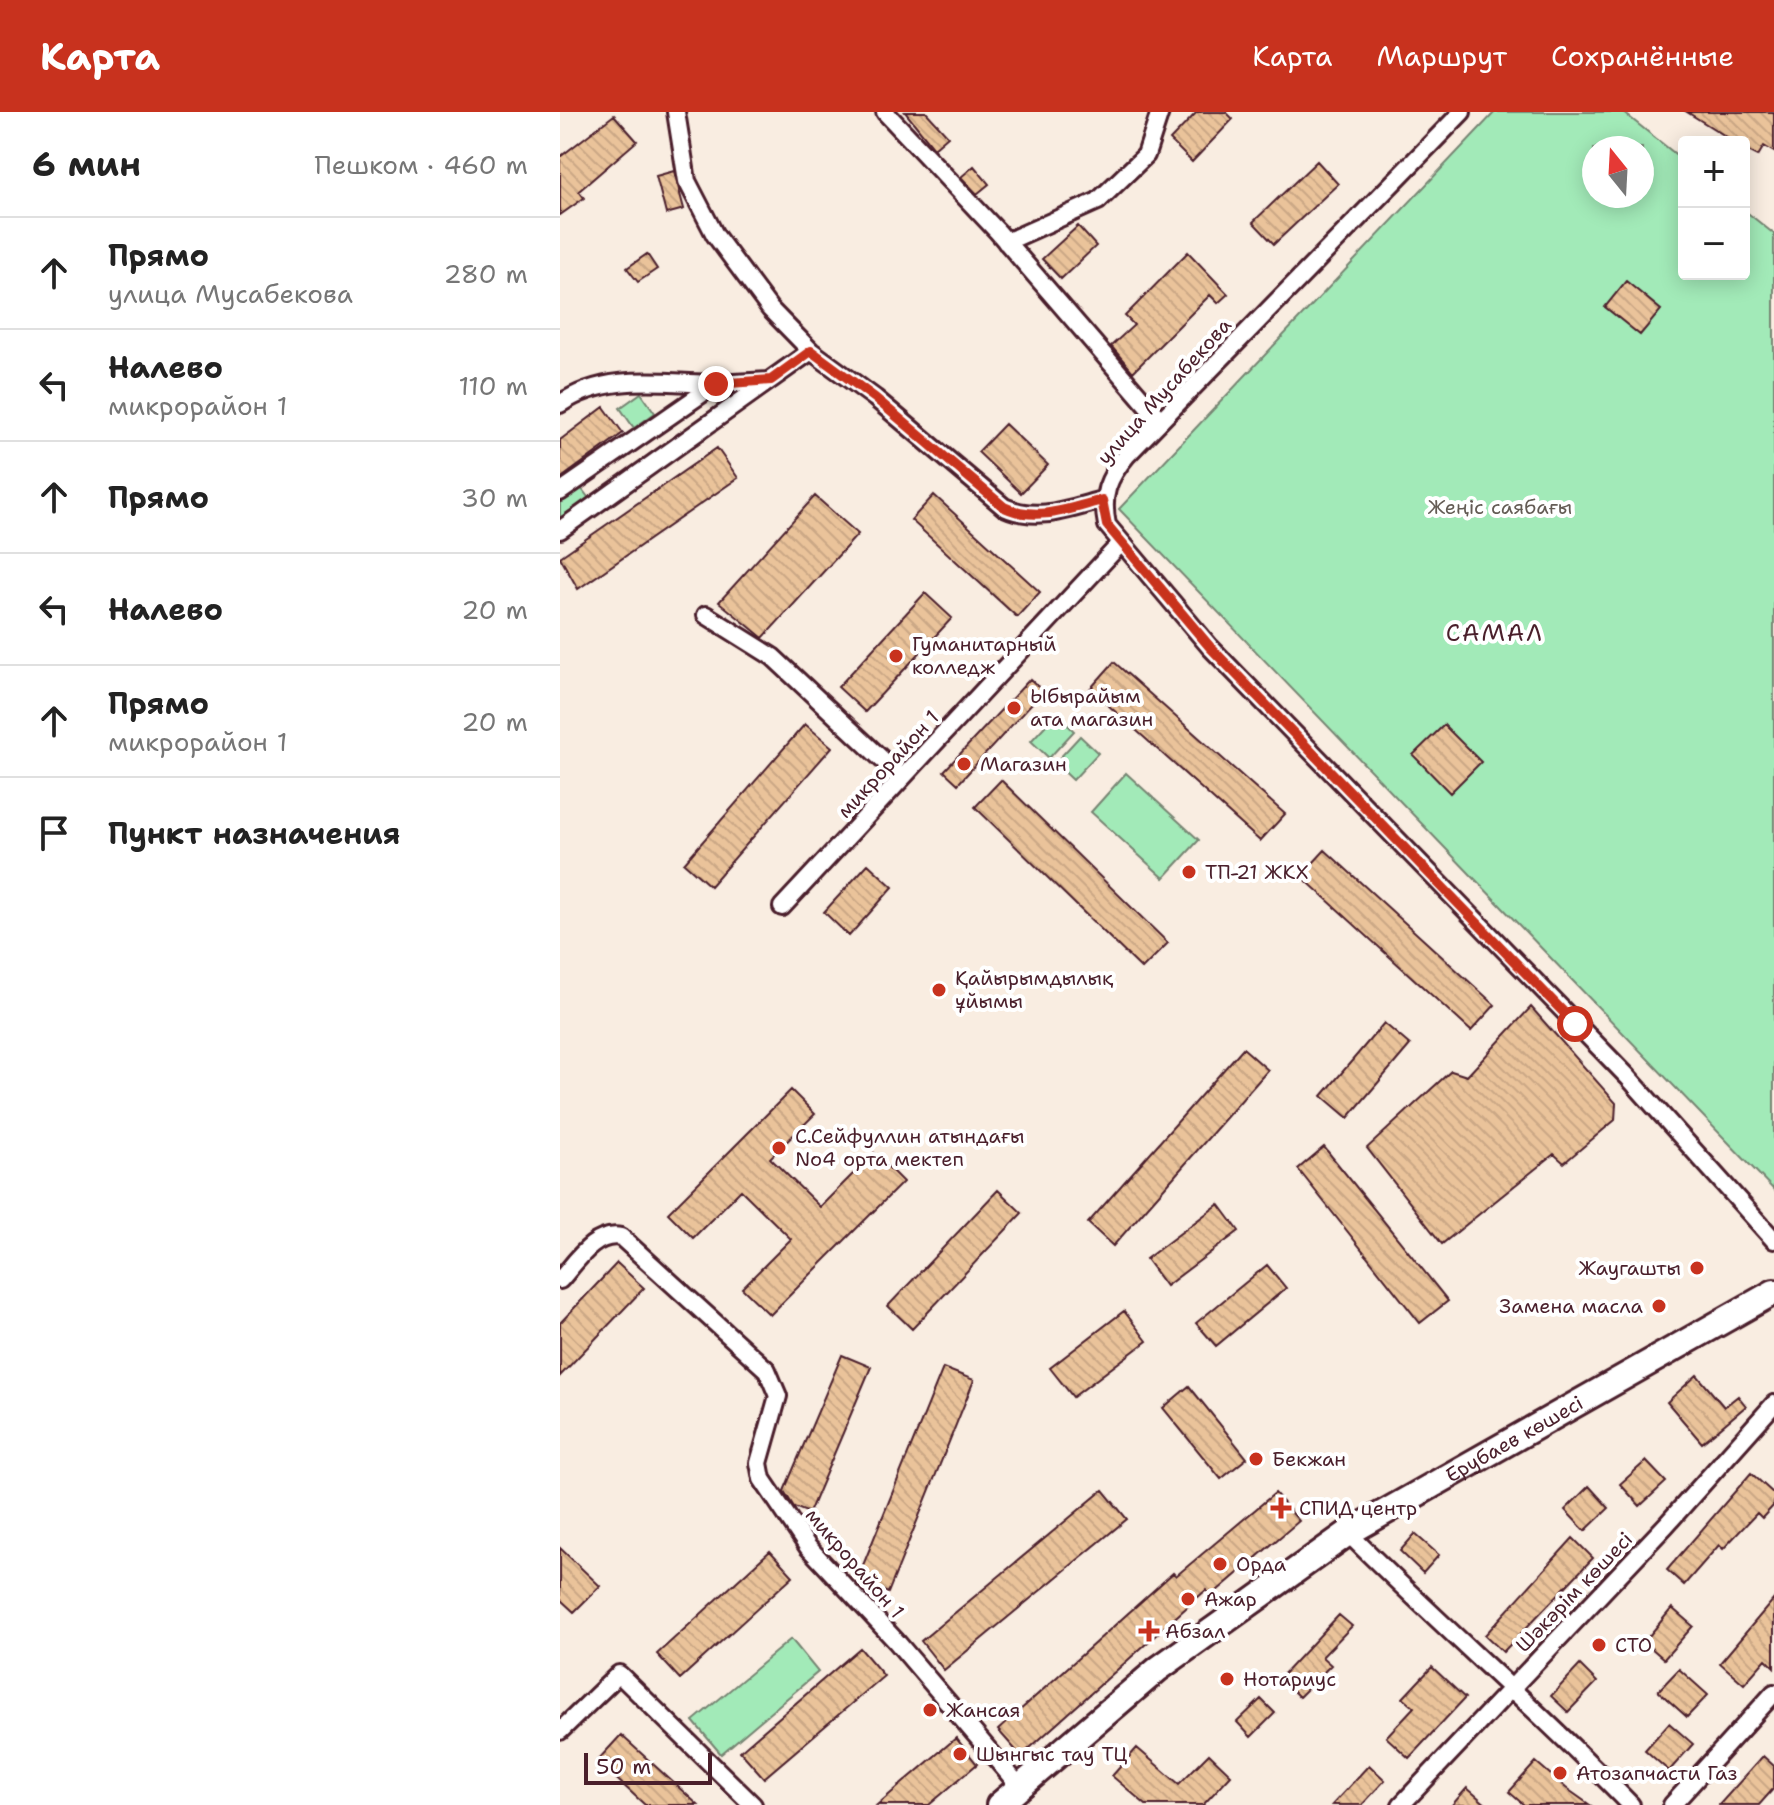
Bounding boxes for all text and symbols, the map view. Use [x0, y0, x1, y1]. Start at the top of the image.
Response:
text: Карта [40, 31, 160, 82]
text: Карта [1252, 37, 1332, 75]
text: Маршрут [1376, 37, 1507, 75]
text: Сохранённые [1551, 37, 1734, 75]
north arrow [1582, 136, 1654, 208]
map controls [1678, 136, 1750, 280]
button: + [1678, 136, 1750, 208]
text: 6 мин [32, 141, 141, 187]
text: Пешком · 460 m [314, 147, 528, 182]
button: − [1678, 208, 1750, 280]
text: Прямо [108, 235, 209, 276]
icon: ahead [32, 251, 76, 295]
text: 280 m [443, 256, 528, 291]
text: улица Мусабекова [108, 276, 353, 311]
street label: улица Мусабекова [1091, 312, 1237, 470]
text: Налево [108, 347, 223, 388]
icon: left [32, 363, 76, 407]
route end [698, 366, 734, 402]
text: 110 m [458, 368, 528, 403]
text: микрорайон 1 [108, 388, 288, 423]
icon: ahead [32, 475, 76, 519]
text: Прямо [108, 477, 209, 518]
text: 30 m [461, 480, 528, 515]
park label: Жеңіс саябағы [1428, 494, 1572, 520]
icon: left [32, 587, 76, 631]
text: Налево [108, 589, 223, 630]
text: 20 m [461, 592, 528, 627]
district label: САМАЛ [1446, 617, 1544, 649]
place label: Гуманитарный колледж [912, 631, 1056, 680]
marker: Гуманитарный колледж [887, 647, 905, 665]
text: Прямо [108, 683, 209, 724]
place label: Ыбырайым ата магазин [1030, 683, 1153, 732]
icon: ahead [32, 699, 76, 743]
marker: Ыбырайым ата магазин [1005, 699, 1023, 717]
text: 20 m [461, 704, 528, 739]
street label: микрорайон 1 [831, 705, 945, 823]
text: микрорайон 1 [108, 724, 288, 759]
place label: Магазин [980, 751, 1067, 777]
marker: Магазин [955, 755, 973, 773]
icon: arrive [32, 811, 76, 855]
text: Пункт назначения [108, 813, 400, 854]
place label: ТП-21 ЖКХ [1205, 859, 1309, 885]
marker: ТП-21 ЖКХ [1180, 863, 1198, 881]
place label: Қайырымдылық ұйымы [955, 965, 1114, 1014]
marker: Қайырымдылық ұйымы [930, 981, 948, 999]
route start [1557, 1006, 1593, 1042]
place label: С.Сейфуллин атындағы No4 орта мектеп [795, 1123, 1025, 1172]
marker: С.Сейфуллин атындағы No4 орта мектеп [770, 1139, 788, 1157]
place label: Жаугашты [1578, 1255, 1681, 1281]
marker: Жаугашты [1688, 1259, 1706, 1277]
place label: Замена масла [1499, 1293, 1644, 1319]
marker: Замена масла [1650, 1297, 1668, 1315]
street label: Ерубаев көшесі [1441, 1390, 1588, 1488]
place label: Бекжан [1272, 1446, 1346, 1472]
marker: Бекжан [1247, 1450, 1265, 1468]
place label: СПИД центр [1299, 1495, 1417, 1521]
marker: СПИД центр [1270, 1497, 1292, 1519]
street label: микрорайон 1 [800, 1502, 910, 1624]
street label: Шәкәрім көшесі [1510, 1526, 1638, 1658]
place label: Орда [1236, 1551, 1287, 1577]
marker: Орда [1211, 1555, 1229, 1573]
place label: Ажар [1204, 1586, 1257, 1612]
marker: Ажар [1179, 1590, 1197, 1608]
place label: Абзал [1165, 1618, 1225, 1644]
marker: Абзал [1140, 1622, 1158, 1640]
place label: СТО [1615, 1632, 1652, 1658]
marker: СТО [1590, 1636, 1608, 1654]
place label: Нотариус [1243, 1666, 1336, 1692]
marker: Нотариус [1218, 1670, 1236, 1688]
place label: Жансая [946, 1697, 1021, 1723]
marker: Жансая [921, 1701, 939, 1719]
place label: Шынгыс тау ТЦ [976, 1741, 1127, 1767]
marker: Шынгыс тау ТЦ [951, 1745, 969, 1763]
scale bar [584, 1749, 712, 1785]
text: 50 m [596, 1752, 651, 1781]
place label: Атозапчасти Газ [1576, 1760, 1737, 1786]
marker: Атозапчасти Газ [1551, 1764, 1569, 1782]

